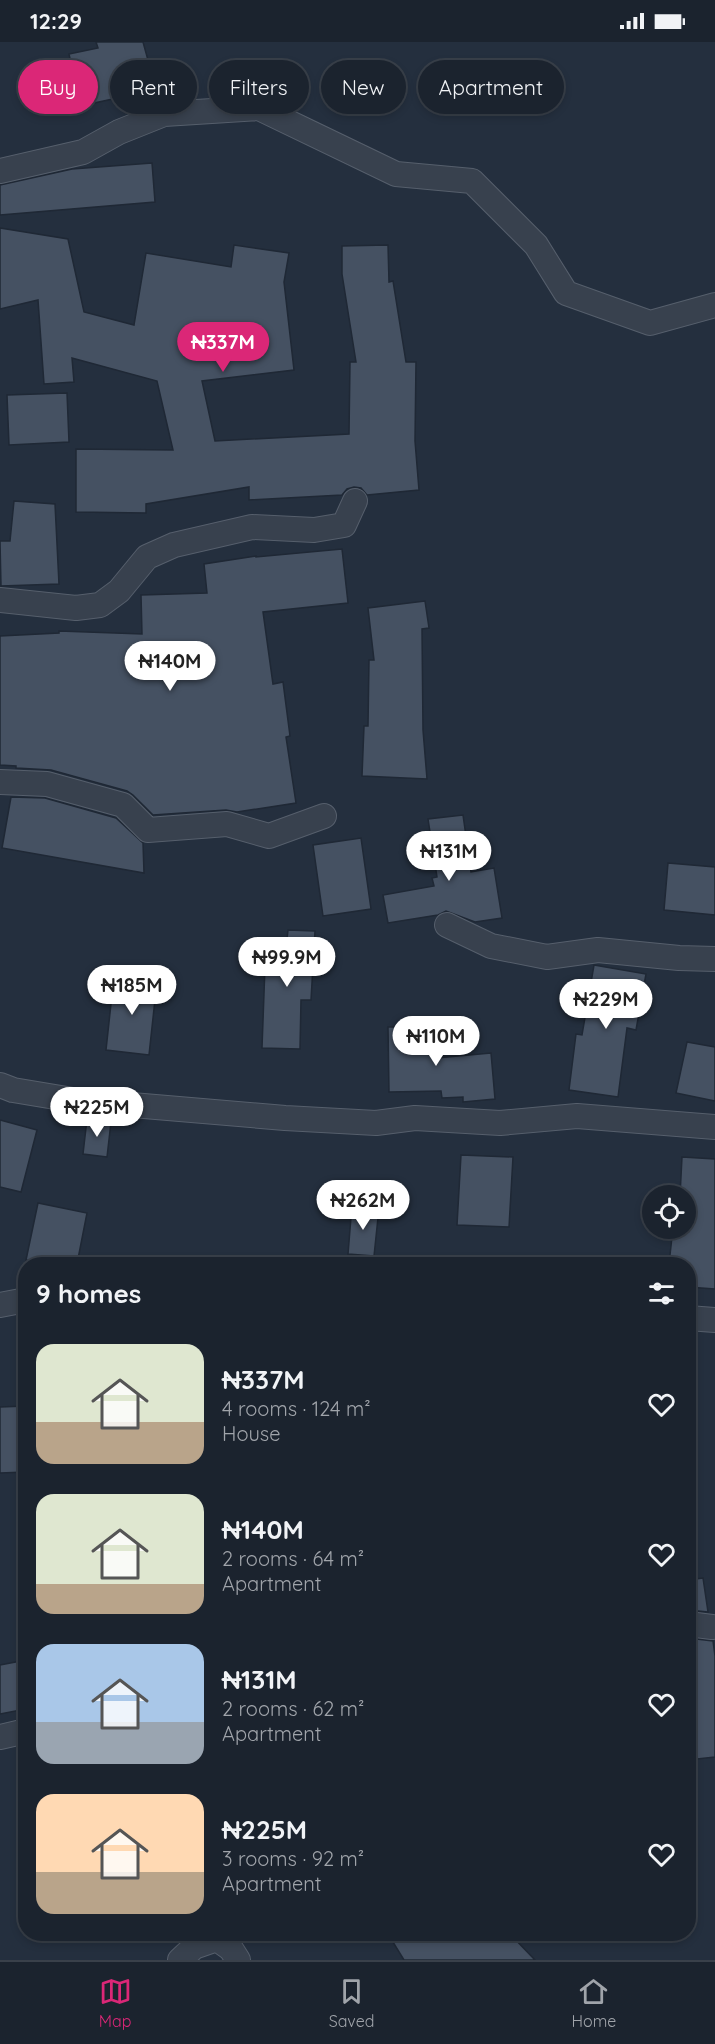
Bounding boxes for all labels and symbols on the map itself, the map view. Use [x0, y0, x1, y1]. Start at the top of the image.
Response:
pin: ₦337M [181, 322, 265, 373]
pin: ₦140M [128, 641, 212, 692]
pin: ₦131M [407, 831, 491, 882]
pin: ₦99.9M [238, 937, 336, 988]
pin: ₦185M [90, 965, 174, 1016]
pin: ₦229M [564, 979, 648, 1030]
pin: ₦110M [394, 1016, 478, 1067]
pin: ₦225M [55, 1087, 139, 1138]
pin: ₦262M [321, 1180, 405, 1231]

